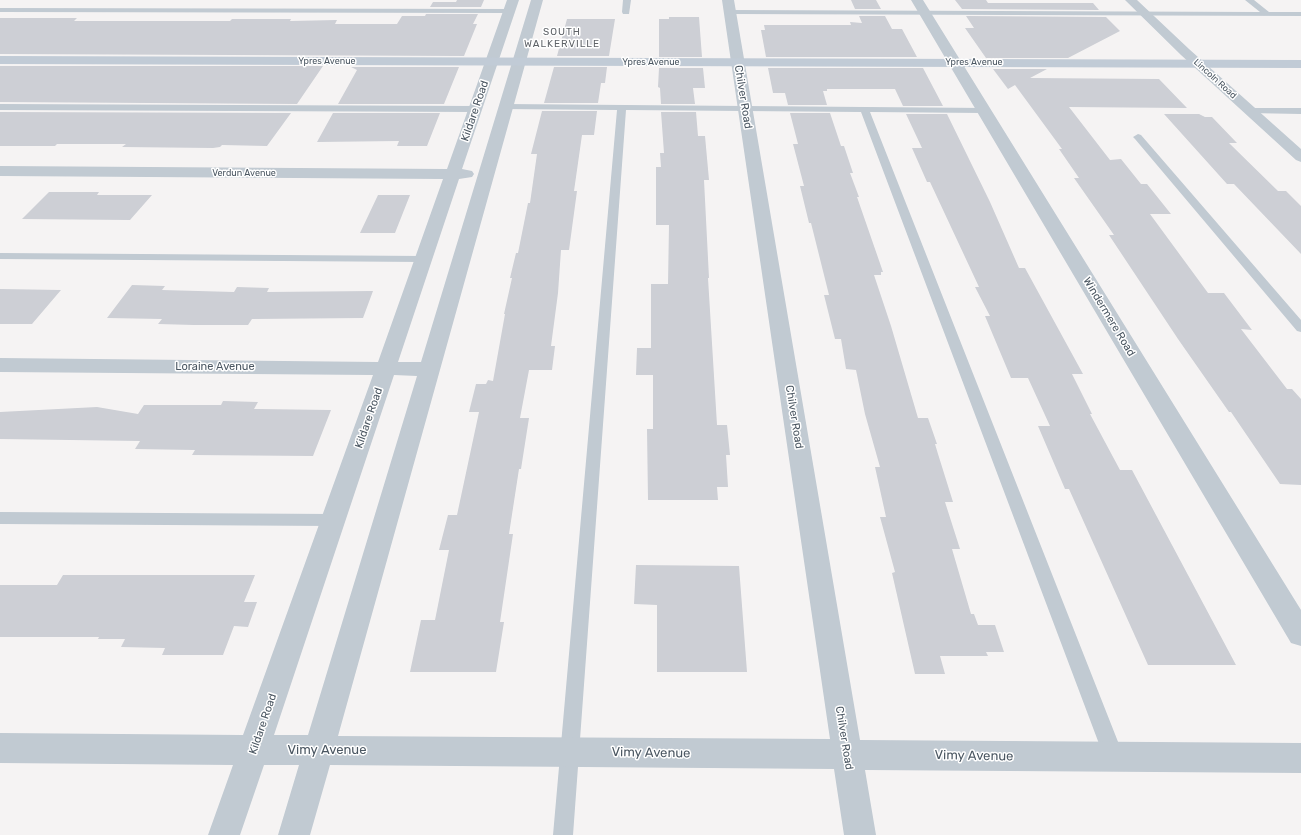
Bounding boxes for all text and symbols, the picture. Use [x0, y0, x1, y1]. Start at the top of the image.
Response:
district label: SOUTH WALKERVILLE [524, 26, 600, 50]
street label: Ypres Avenue [298, 56, 356, 66]
street label: Ypres Avenue [622, 57, 680, 67]
street label: Ypres Avenue [945, 57, 1003, 67]
street label: Lincoln Road [1191, 57, 1239, 101]
street label: Chilver Road [731, 64, 755, 130]
street label: Kildare Road [458, 79, 492, 143]
street label: Verdun Avenue [212, 168, 276, 178]
street label: Windermere Road [1080, 275, 1138, 359]
street label: Loraine Avenue [175, 360, 255, 374]
street label: Chilver Road [782, 384, 806, 450]
street label: Kildare Road [352, 386, 386, 450]
street label: Kildare Road [246, 692, 280, 756]
street label: Chilver Road [832, 705, 856, 771]
street label: Vimy Avenue [288, 742, 366, 758]
street label: Vimy Avenue [611, 745, 691, 761]
street label: Vimy Avenue [934, 748, 1014, 764]

